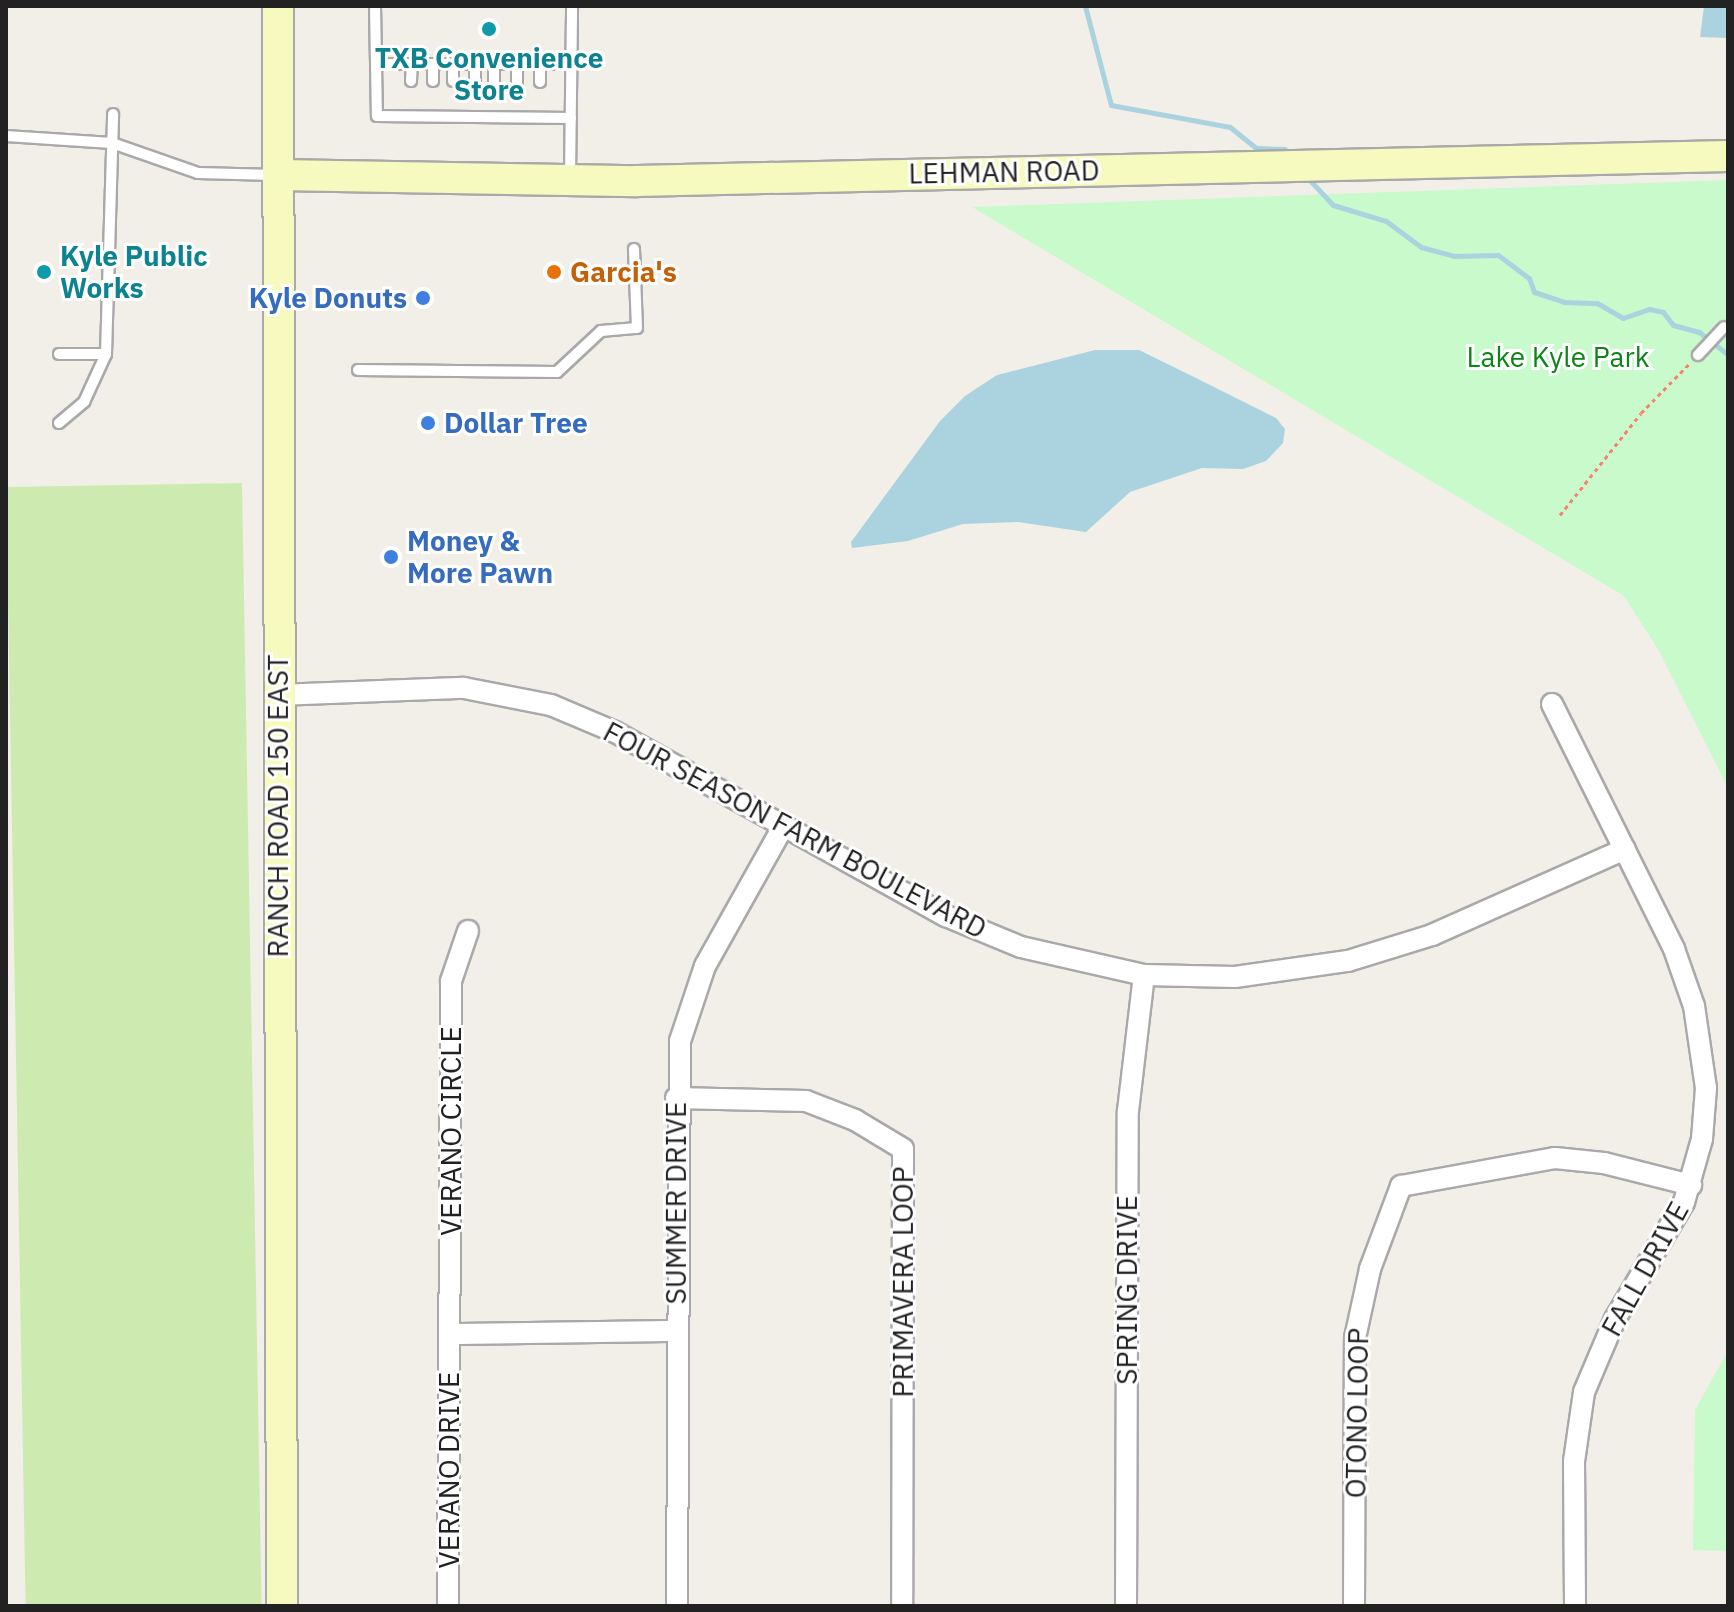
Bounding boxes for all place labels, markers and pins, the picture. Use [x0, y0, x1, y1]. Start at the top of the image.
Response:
marker: TXB Convenience Store [480, 20, 498, 38]
place label: TXB Convenience Store [375, 41, 603, 107]
place label: Kyle Public Works [60, 239, 208, 305]
place label: Garcia's [570, 255, 677, 289]
marker: Kyle Public Works [35, 263, 53, 281]
marker: Garcia's [545, 263, 563, 281]
place label: Kyle Donuts [249, 281, 407, 315]
marker: Kyle Donuts [414, 289, 432, 307]
place label: Dollar Tree [444, 406, 588, 440]
marker: Dollar Tree [419, 414, 437, 432]
place label: Money & More Pawn [407, 524, 553, 590]
marker: Money & More Pawn [382, 548, 400, 566]

